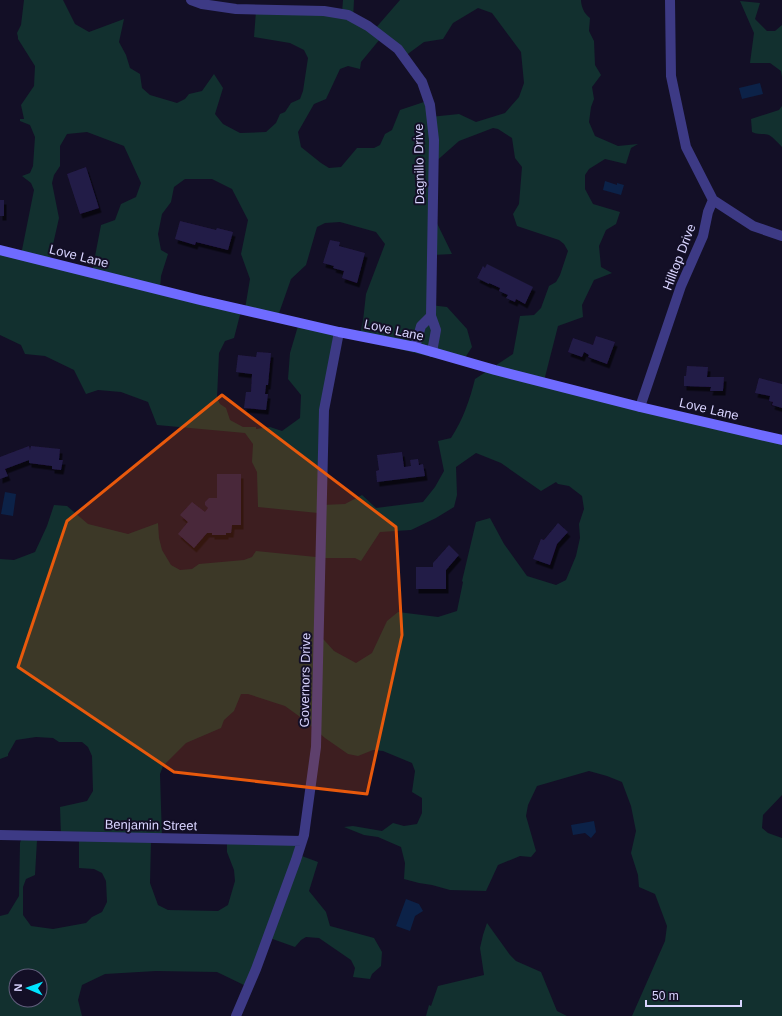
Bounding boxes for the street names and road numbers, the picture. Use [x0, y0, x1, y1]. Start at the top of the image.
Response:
street label: Dagnillo Drive [411, 123, 427, 205]
street label: Hilltop Drive [659, 222, 699, 292]
street label: Love Lane [48, 241, 110, 271]
street label: Love Lane [363, 316, 425, 344]
street label: Love Lane [678, 395, 740, 423]
street label: Governors Drive [297, 633, 313, 727]
street label: Benjamin Street [105, 817, 198, 833]

